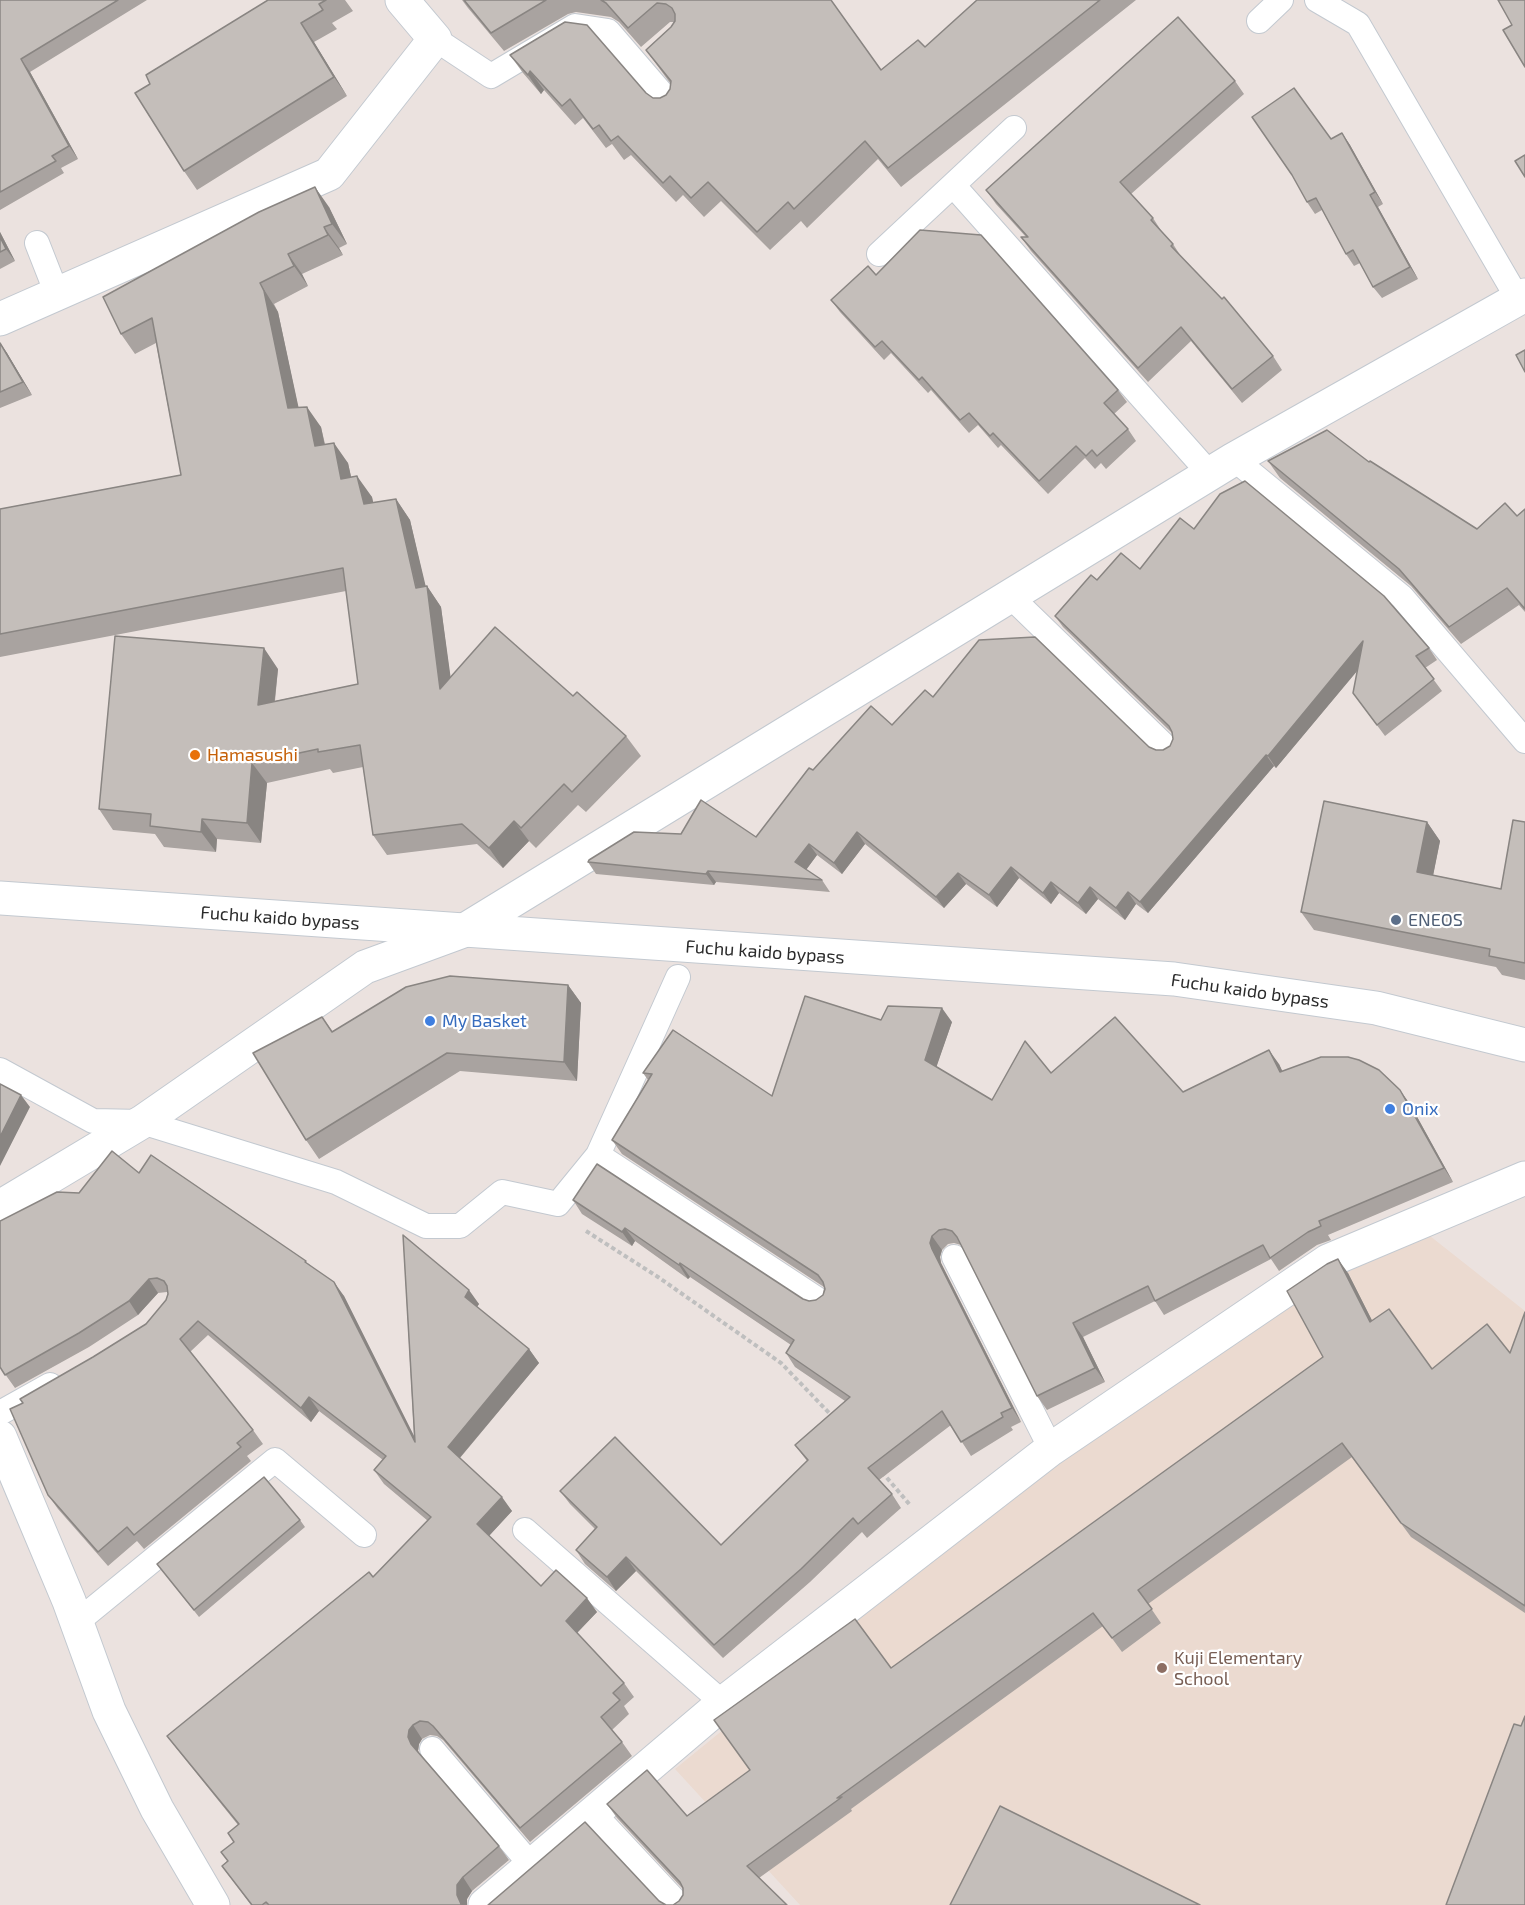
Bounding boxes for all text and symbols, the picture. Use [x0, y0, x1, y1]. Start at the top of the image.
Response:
place label: Hamasushi [207, 744, 298, 766]
marker: Hamasushi [188, 748, 202, 762]
street label: Fuchu kaido bypass [200, 902, 360, 934]
place label: ENEOS [1408, 909, 1463, 931]
marker: ENEOS [1389, 913, 1403, 927]
street label: Fuchu kaido bypass [685, 936, 845, 968]
street label: Fuchu kaido bypass [1169, 969, 1331, 1013]
place label: My Basket [442, 1010, 527, 1032]
marker: My Basket [423, 1014, 437, 1028]
place label: Onix [1402, 1098, 1438, 1120]
marker: Onix [1383, 1102, 1397, 1116]
place label: Kuji Elementary School [1174, 1647, 1302, 1690]
marker: Kuji Elementary School [1155, 1661, 1169, 1675]

